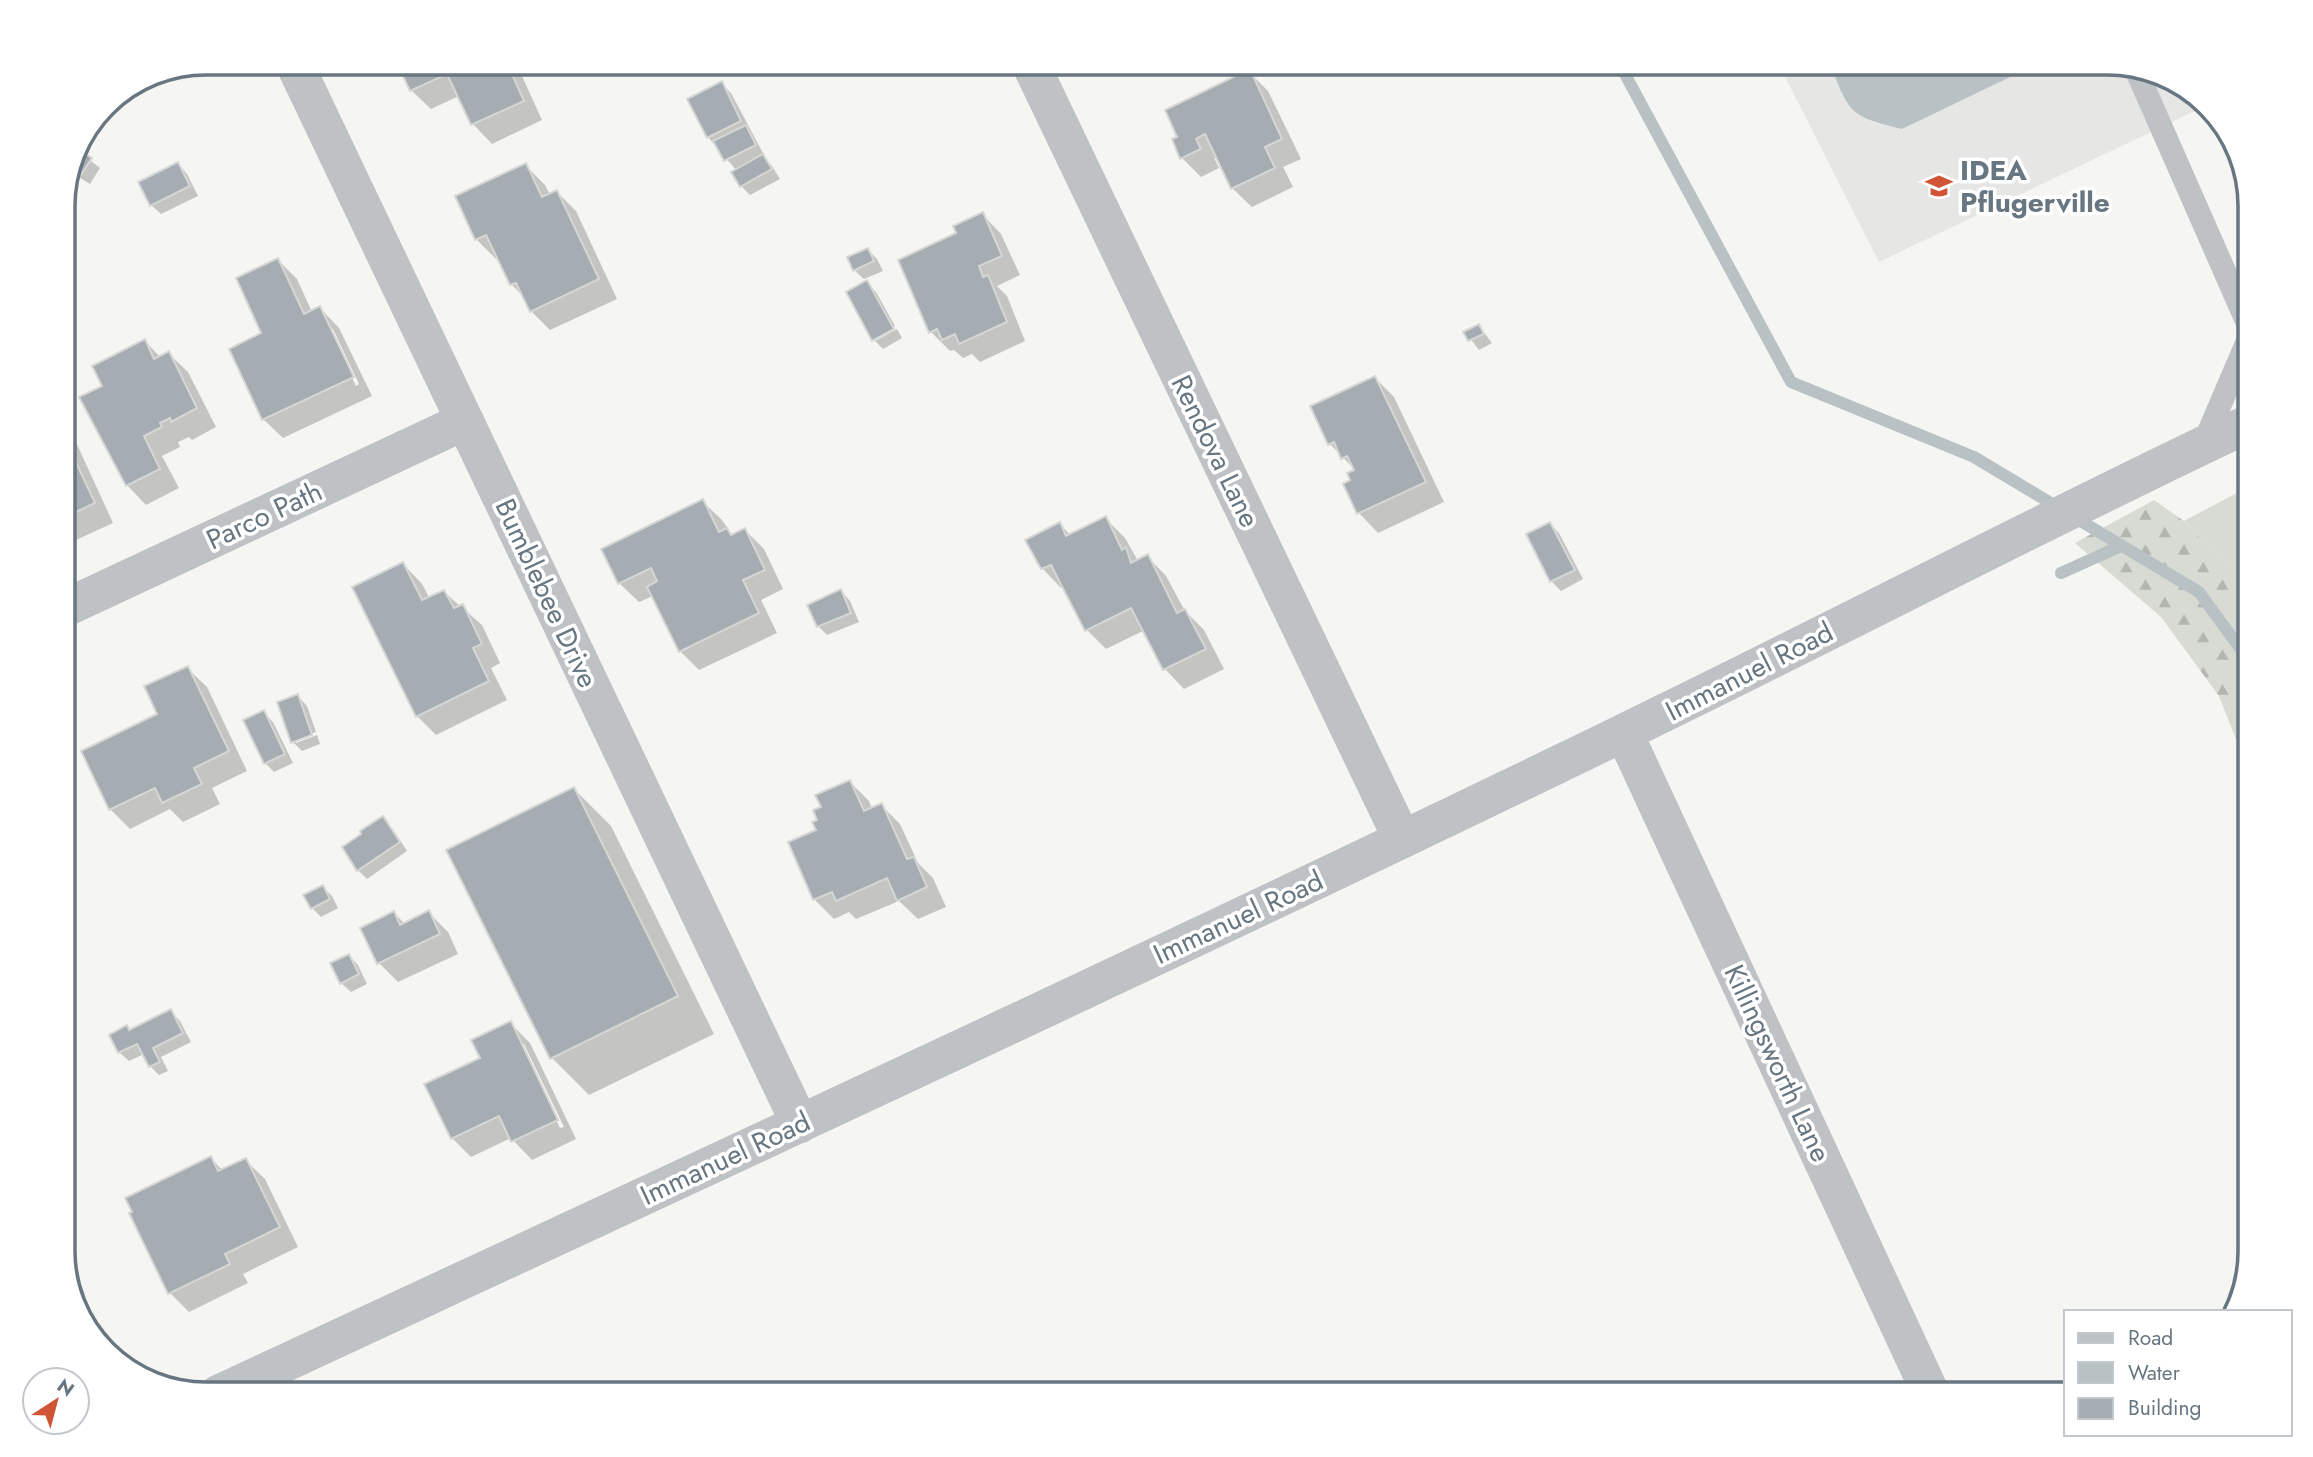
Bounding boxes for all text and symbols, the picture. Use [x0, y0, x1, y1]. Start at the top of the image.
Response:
place label: IDEA Pflugerville [1960, 150, 2110, 223]
school or university icon: IDEA Pflugerville [1924, 171, 1954, 201]
street label: Rendova Lane [1161, 368, 1270, 534]
street label: Parco Path [200, 471, 329, 560]
street label: Bumblebee Drive [485, 492, 608, 695]
street label: Immanuel Road [1658, 612, 1840, 731]
street label: Immanuel Road [1147, 860, 1330, 975]
street label: Killingsworth Lane [1714, 958, 1841, 1169]
street label: Immanuel Road [634, 1101, 817, 1216]
legend [2064, 1310, 2292, 1436]
text: Road [2128, 1323, 2173, 1353]
text: Water [2128, 1358, 2181, 1388]
north arrow [21, 1366, 91, 1436]
text: N [52, 1372, 80, 1403]
text: Building [2128, 1393, 2201, 1423]

